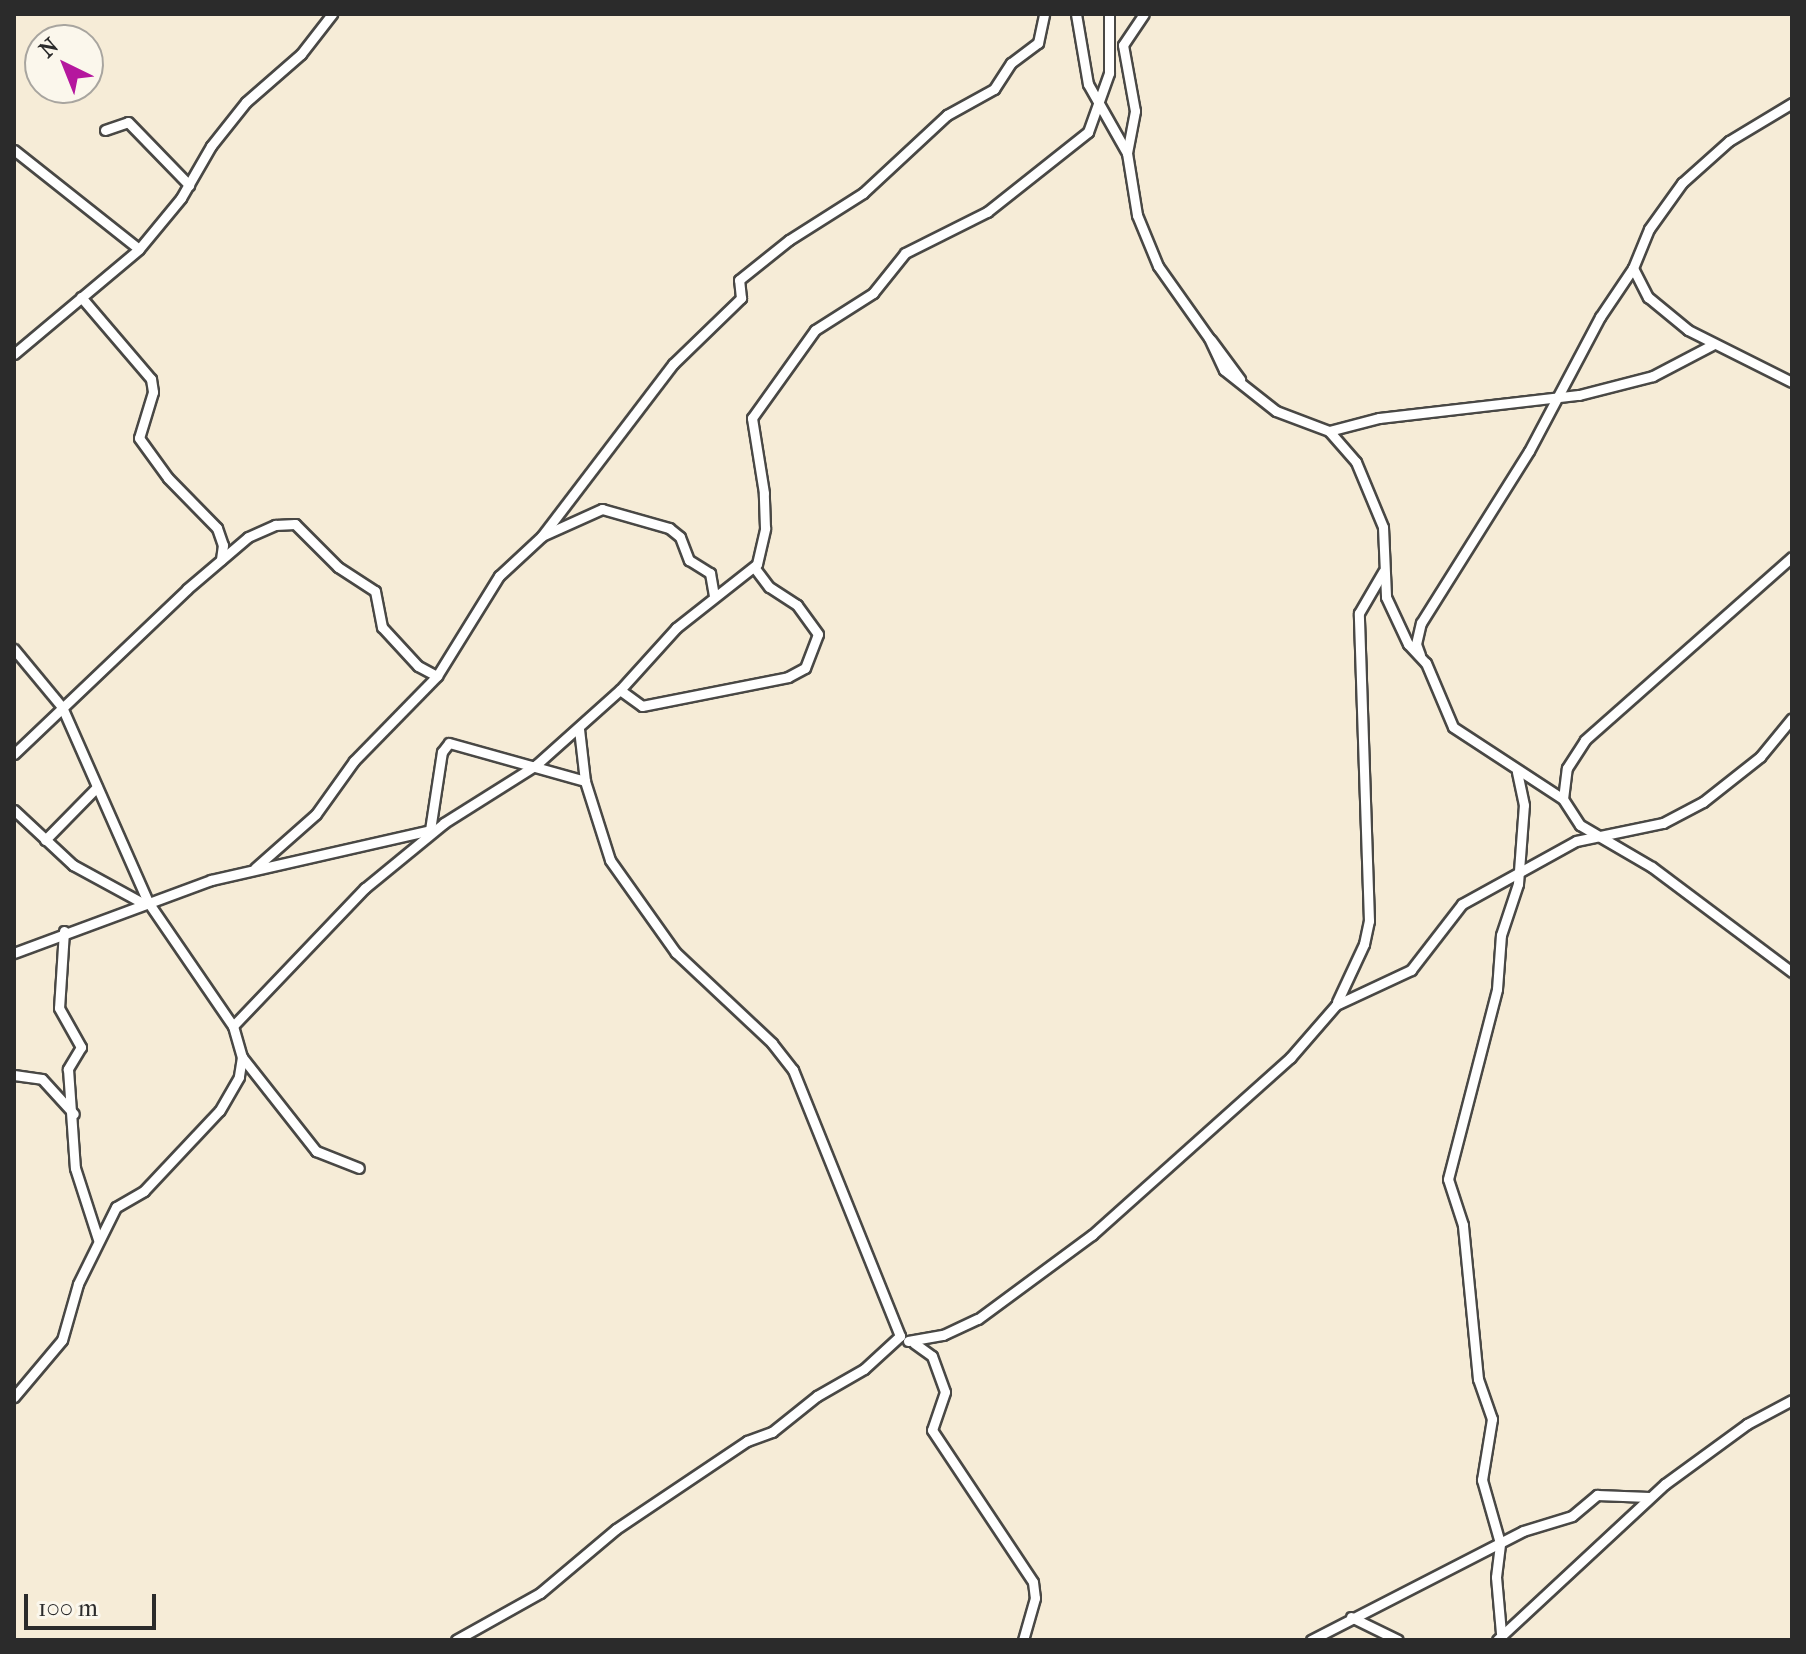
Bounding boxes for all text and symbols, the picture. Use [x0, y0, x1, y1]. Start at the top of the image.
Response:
north arrow [24, 24, 104, 104]
text: N [34, 33, 64, 63]
scale bar [28, 1578, 160, 1628]
text: 100 m [38, 1594, 98, 1622]

